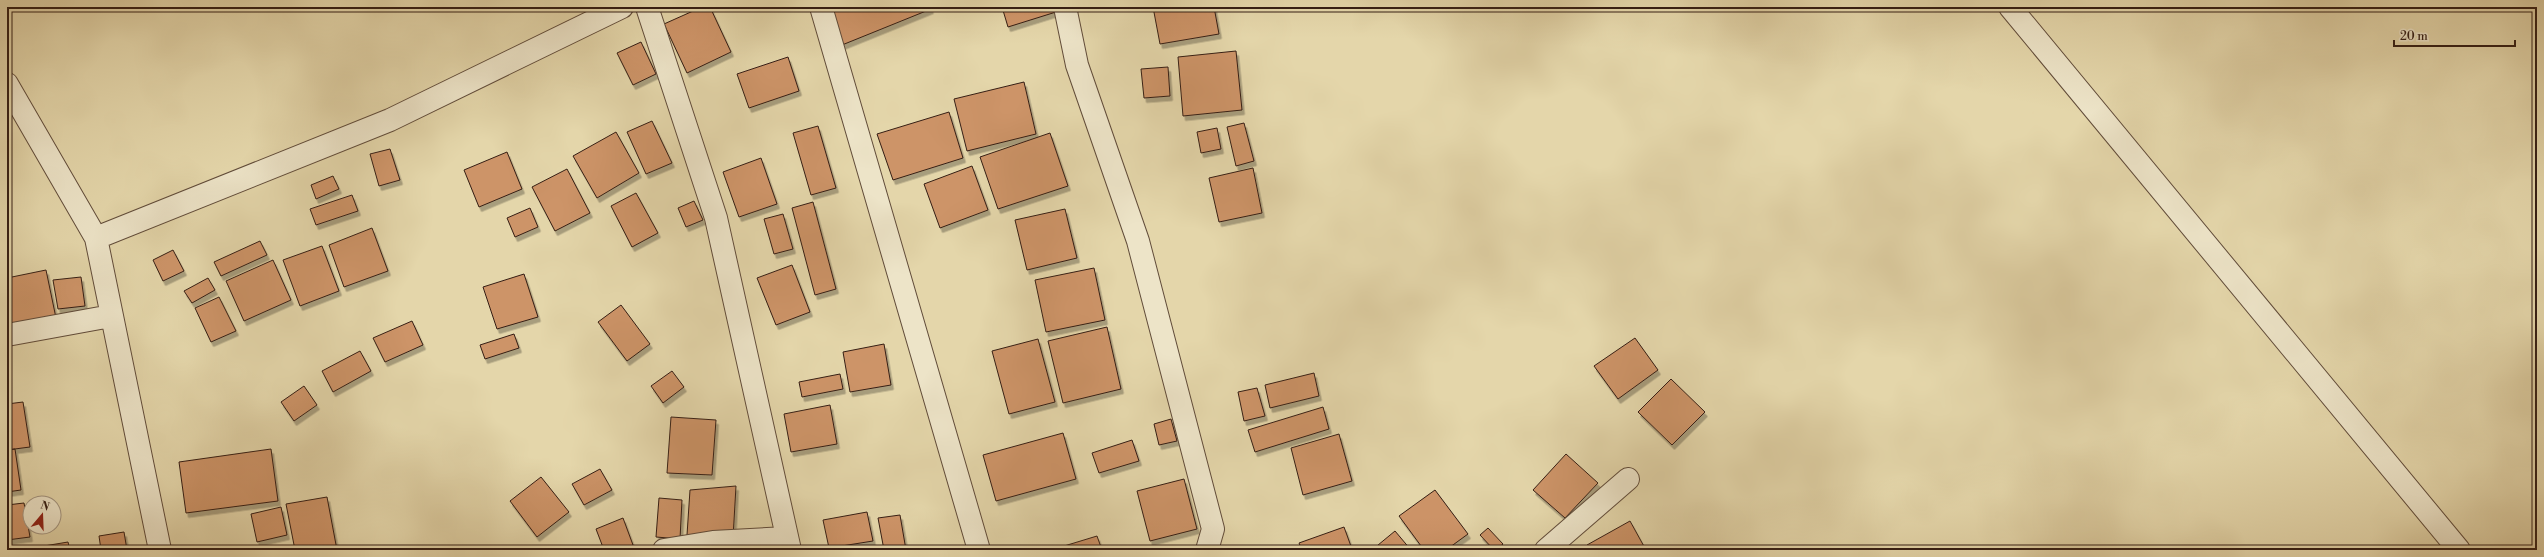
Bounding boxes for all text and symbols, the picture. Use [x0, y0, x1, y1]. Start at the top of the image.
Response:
scale bar [2394, 22, 2515, 48]
text: 20 m [2400, 29, 2428, 44]
north arrow [22, 495, 62, 535]
text: N [39, 498, 52, 515]

